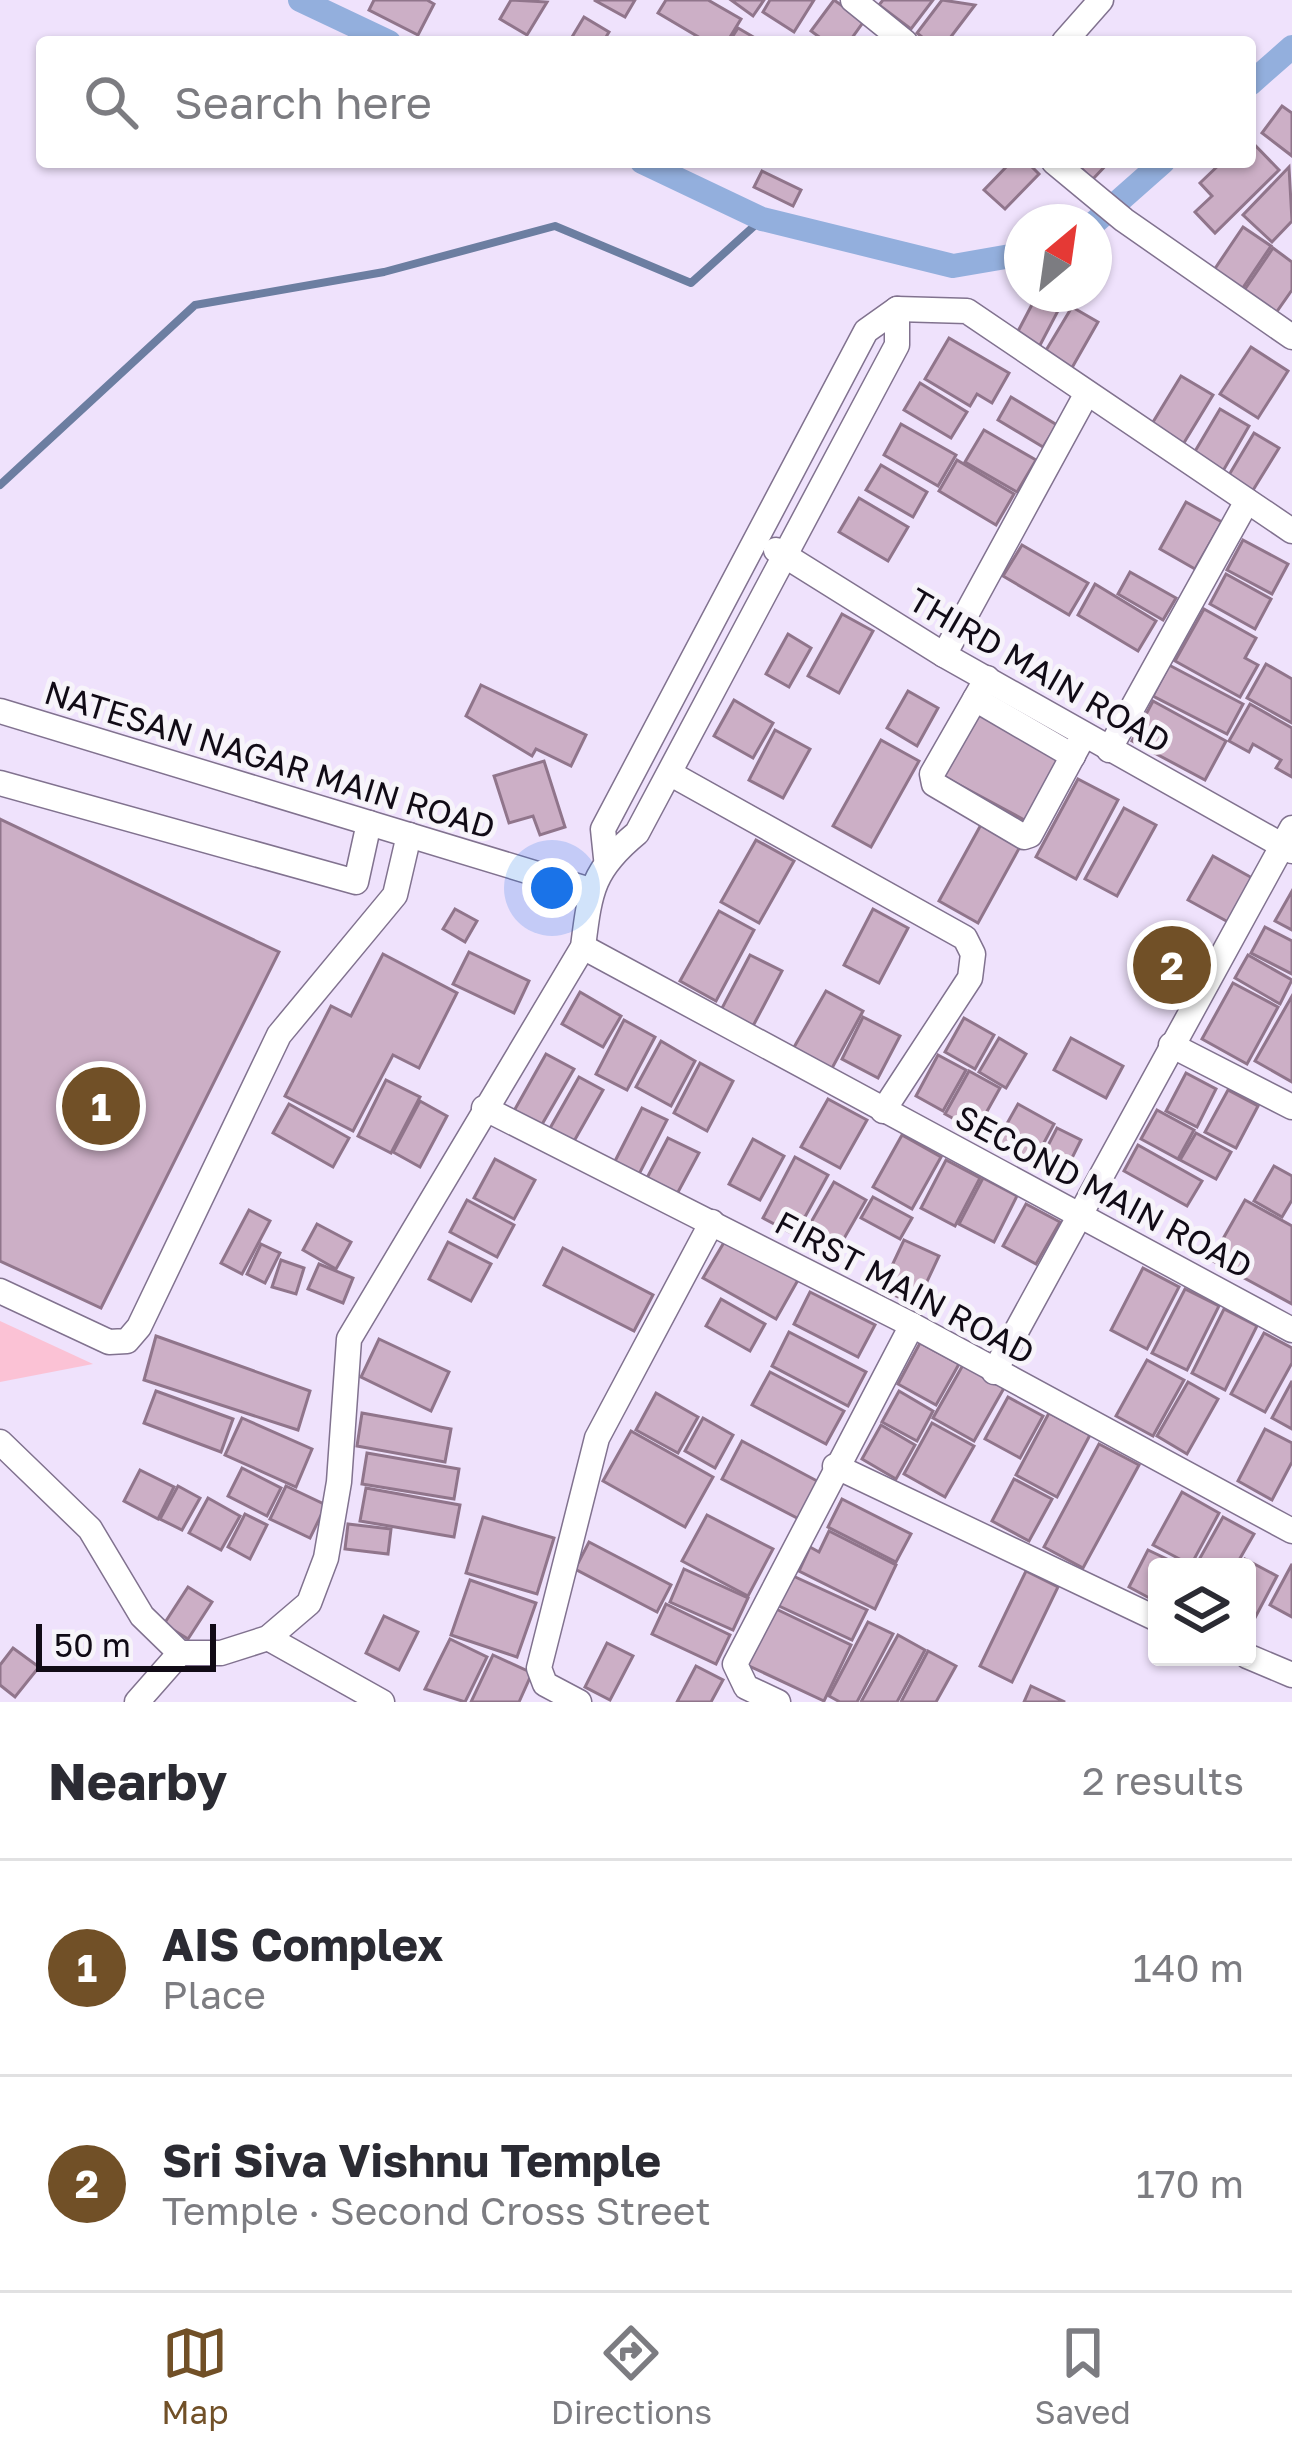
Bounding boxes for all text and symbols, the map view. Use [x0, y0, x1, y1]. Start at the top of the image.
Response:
search box [36, 36, 1256, 168]
icon: search [78, 69, 144, 135]
text: Search here [174, 75, 432, 129]
north arrow [1004, 204, 1112, 312]
street label: THIRD MAIN ROAD [902, 579, 1178, 761]
street label: NATESAN NAGAR MAIN ROAD [40, 672, 500, 846]
your location [522, 858, 582, 918]
pin: 2 [1133, 920, 1211, 1010]
pin: 1 [62, 1061, 140, 1151]
street label: SECOND MAIN ROAD [949, 1096, 1259, 1286]
street label: FIRST MAIN ROAD [769, 1202, 1041, 1372]
map controls [1148, 1558, 1256, 1666]
button: layers [1148, 1558, 1256, 1666]
scale bar [36, 1618, 216, 1671]
text: 50 m [54, 1625, 131, 1664]
text: Nearby [48, 1750, 227, 1811]
text: 2 results [1082, 1757, 1244, 1804]
text: AIS Complex [162, 1917, 443, 1971]
text: 1 [77, 1944, 97, 1991]
text: 140 m [1133, 1944, 1244, 1991]
text: Place [162, 1971, 266, 2018]
text: Sri Siva Vishnu Temple [162, 2133, 661, 2187]
text: 2 [75, 2160, 99, 2207]
text: 170 m [1136, 2160, 1244, 2207]
text: Temple · Second Cross Street [162, 2187, 711, 2234]
tab: Map [161, 2320, 229, 2431]
tab: Directions [551, 2320, 712, 2431]
tab: Saved [1034, 2320, 1131, 2431]

